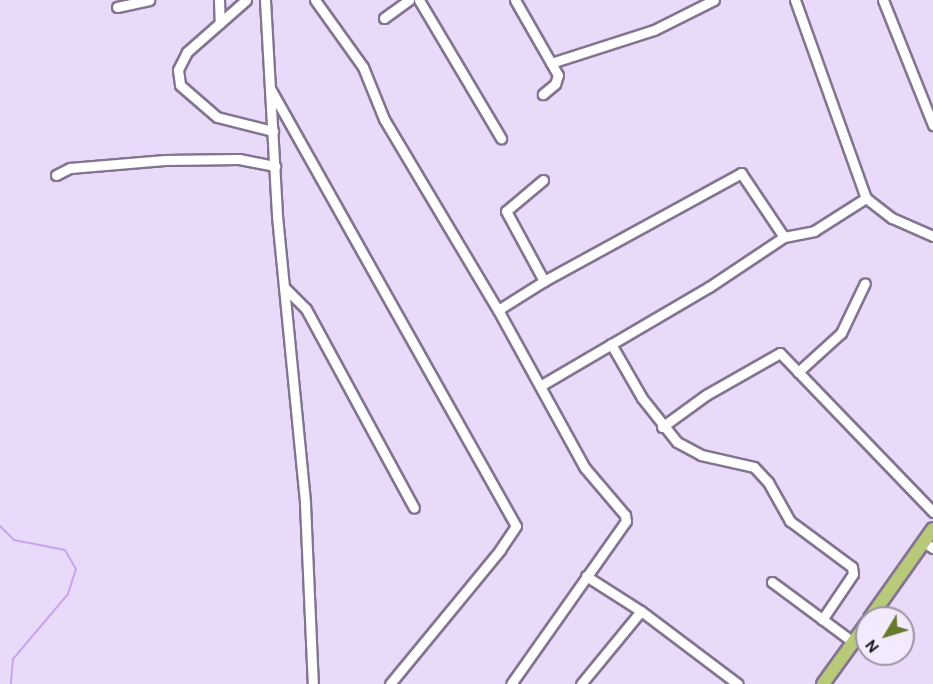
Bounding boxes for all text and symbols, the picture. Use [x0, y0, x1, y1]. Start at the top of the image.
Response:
north arrow [855, 606, 915, 666]
text: N [861, 636, 883, 656]

